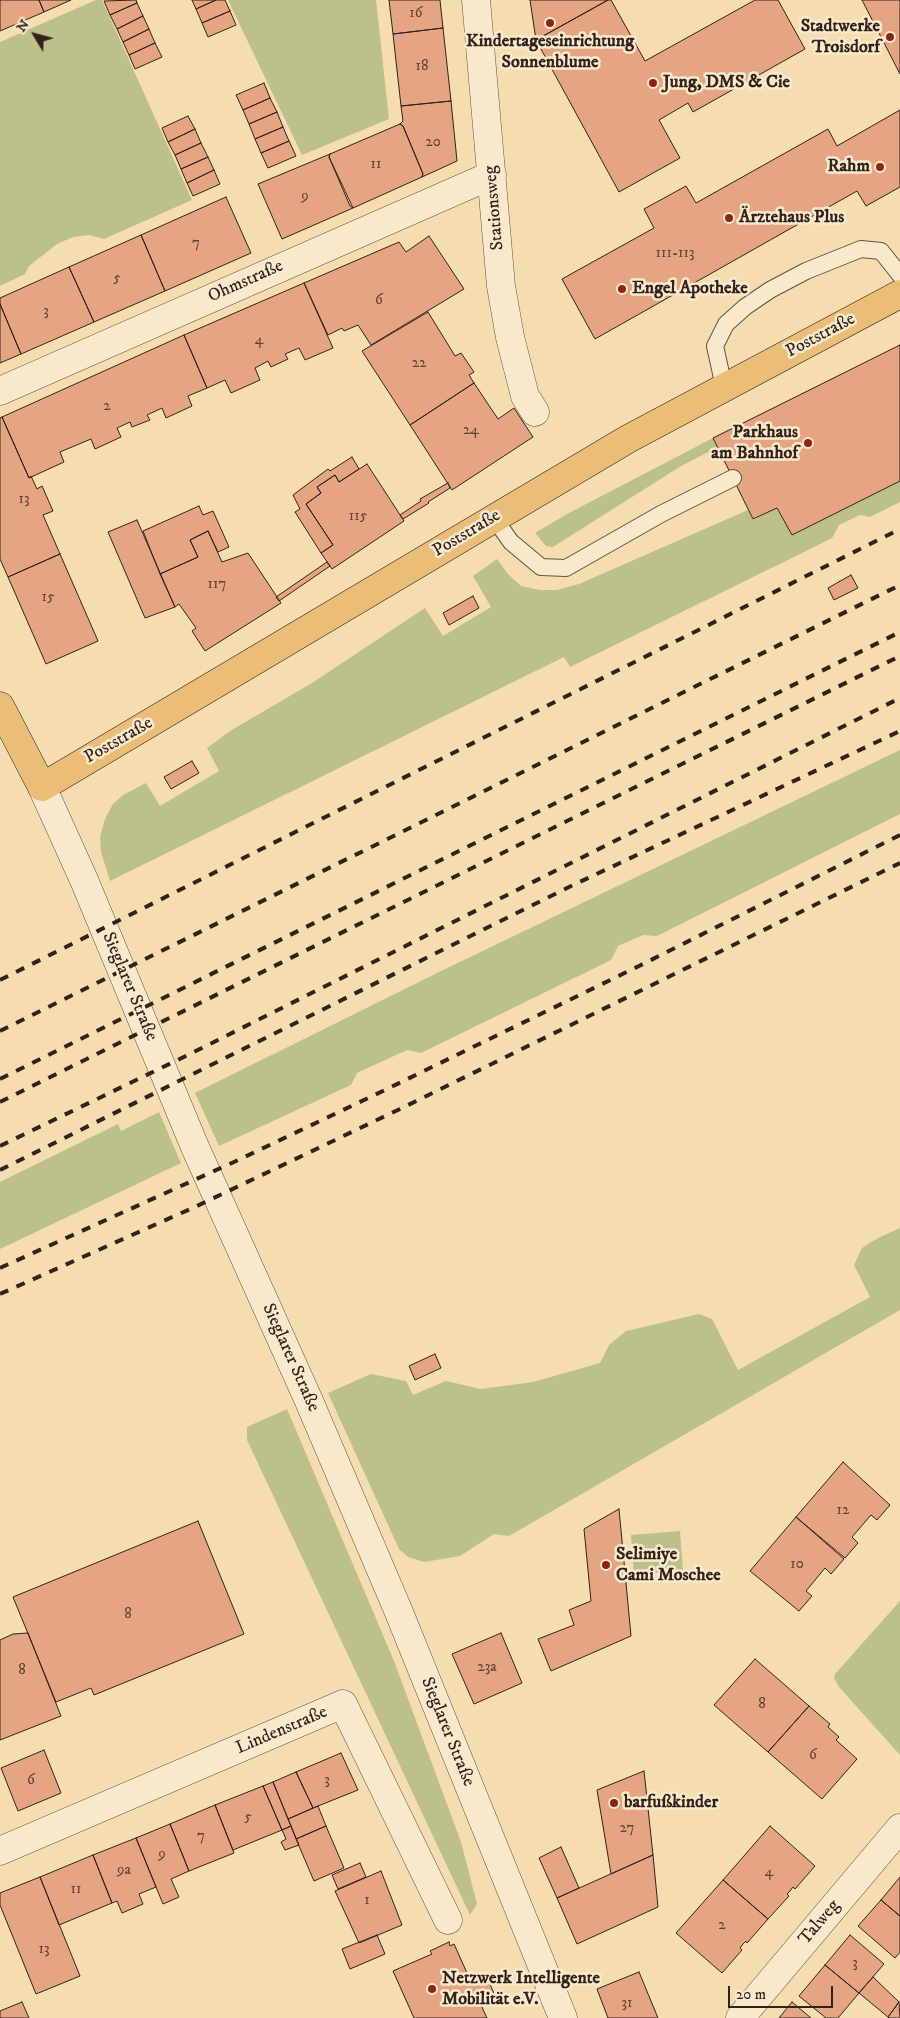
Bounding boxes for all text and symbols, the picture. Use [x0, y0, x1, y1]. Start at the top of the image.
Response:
house number: 16 [409, 5, 423, 23]
north arrow [10, 10, 60, 60]
text: N [12, 16, 34, 36]
place label: Stadtwerke Troisdorf [801, 16, 880, 58]
marker: Kindertageseinrichtung Sonnenblume [544, 17, 556, 29]
place label: Kindertageseinrichtung Sonnenblume [466, 31, 634, 74]
marker: Stadtwerke Troisdorf [884, 31, 896, 43]
house number: 18 [415, 58, 429, 76]
place label: Jung, DMS & Cie [663, 72, 790, 94]
marker: Jung, DMS & Cie [647, 77, 659, 89]
house number: 20 [425, 134, 441, 152]
house number: 11 [370, 156, 382, 174]
place label: Rahm [827, 156, 870, 178]
marker: Rahm [874, 161, 886, 173]
street label: Stationsweg [481, 165, 509, 251]
house number: 9 [301, 188, 309, 206]
place label: Ärztehaus Plus [739, 207, 844, 229]
marker: Ärztehaus Plus [723, 212, 735, 224]
house number: 7 [192, 235, 200, 253]
house number: 111-113 [655, 245, 695, 263]
street label: Ohmstraße [205, 256, 287, 308]
house number: 5 [113, 270, 121, 288]
place label: Engel Apotheke [632, 278, 748, 300]
marker: Engel Apotheke [616, 283, 628, 295]
house number: 6 [375, 292, 383, 310]
house number: 3 [43, 303, 49, 321]
street label: Poststraße [783, 309, 859, 363]
house number: 4 [255, 332, 263, 350]
house number: 22 [412, 355, 426, 373]
house number: 2 [103, 398, 111, 416]
house number: 24 [463, 422, 479, 440]
place label: Parkhaus am Bahnhof [711, 422, 798, 464]
marker: Parkhaus am Bahnhof [802, 437, 814, 449]
house number: 13 [18, 491, 30, 509]
street label: Poststraße [429, 505, 505, 563]
house number: 115 [349, 508, 367, 526]
house number: 117 [208, 576, 226, 594]
house number: 15 [42, 589, 54, 607]
street label: Poststraße [81, 713, 157, 769]
street label: Sieglarer Straße [96, 929, 162, 1045]
street label: Sieglarer Straße [257, 1301, 323, 1415]
house number: 12 [837, 1502, 849, 1520]
place label: Selimiye Cami Moschee [616, 1544, 721, 1586]
house number: 10 [790, 1556, 804, 1574]
marker: Selimiye Cami Moschee [600, 1559, 612, 1571]
house number: 8 [124, 1606, 132, 1624]
house number: 23a [477, 1659, 497, 1677]
house number: 8 [18, 1662, 26, 1680]
street label: Sieglarer Straße [415, 1674, 479, 1790]
house number: 8 [758, 1696, 766, 1714]
street label: Lindenstraße [233, 1702, 331, 1760]
house number: 6 [809, 1747, 817, 1765]
house number: 6 [27, 1772, 35, 1790]
house number: 3 [324, 1772, 330, 1790]
place label: barfußkinder [624, 1792, 718, 1814]
marker: barfußkinder [608, 1797, 620, 1809]
house number: 5 [244, 1809, 252, 1827]
house number: 27 [620, 1820, 634, 1838]
house number: 7 [197, 1828, 205, 1846]
house number: 9 [158, 1846, 166, 1864]
house number: 9a [117, 1862, 131, 1880]
house number: 4 [765, 1864, 773, 1882]
house number: 11 [70, 1881, 82, 1899]
house number: 1 [364, 1892, 370, 1910]
street label: Talweg [795, 1896, 845, 1950]
house number: 2 [718, 1917, 726, 1935]
house number: 13 [38, 1941, 50, 1959]
house number: 3 [852, 1955, 858, 1973]
place label: Netzwerk Intelligente Mobilität e.V. [442, 1968, 600, 2010]
scale bar [730, 1976, 835, 2008]
marker: Netzwerk Intelligente Mobilität e.V. [426, 1983, 438, 1995]
text: 20 m [736, 1985, 766, 2004]
house number: 31 [621, 1995, 633, 2013]

